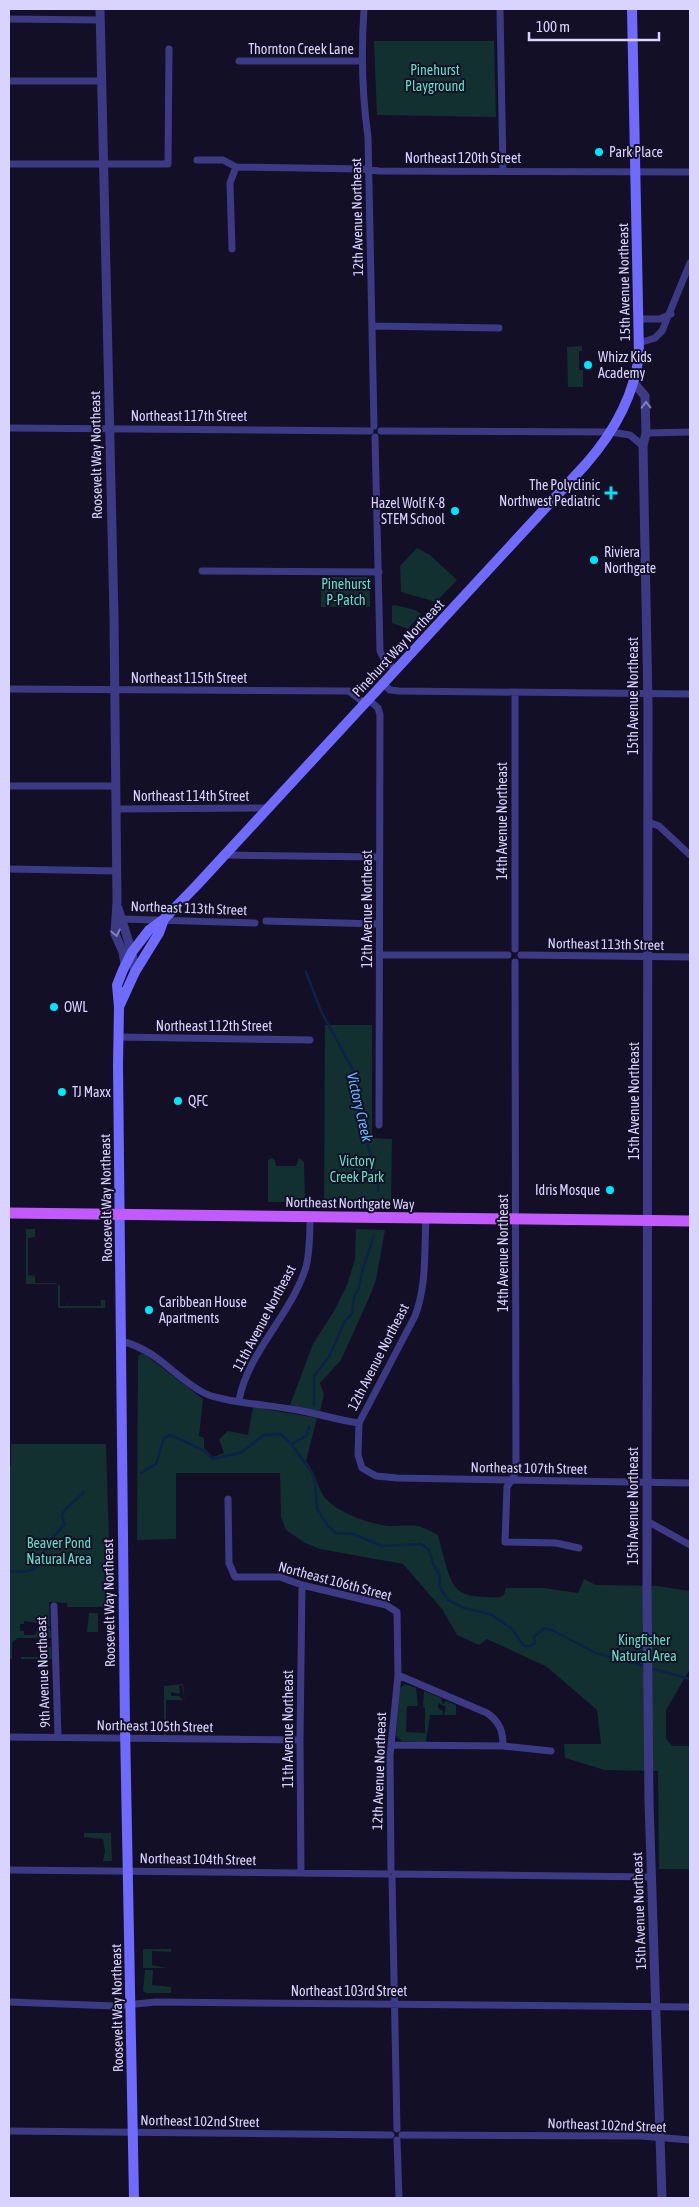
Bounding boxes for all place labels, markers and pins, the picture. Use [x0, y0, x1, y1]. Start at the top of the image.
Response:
place label: Park Place [609, 144, 663, 160]
marker: Park Place [593, 146, 605, 158]
place label: Whizz Kids Academy [598, 349, 652, 381]
marker: Whizz Kids Academy [582, 359, 594, 371]
place label: The Polyclinic Northwest Pediatric [499, 477, 601, 509]
marker: The Polyclinic Northwest Pediatric [604, 486, 618, 500]
place label: Hazel Wolf K-8 STEM School [371, 495, 445, 527]
marker: Hazel Wolf K-8 STEM School [449, 505, 461, 517]
place label: Riviera Northgate [604, 544, 656, 576]
marker: Riviera Northgate [588, 554, 600, 566]
place label: OWL [64, 999, 88, 1015]
marker: OWL [48, 1001, 60, 1013]
place label: TJ Maxx [72, 1084, 111, 1100]
marker: TJ Maxx [56, 1086, 68, 1098]
place label: QFC [188, 1093, 209, 1109]
marker: QFC [172, 1095, 184, 1107]
place label: Idris Mosque [535, 1182, 600, 1198]
marker: Idris Mosque [604, 1184, 616, 1196]
place label: Caribbean House Apartments [159, 1294, 247, 1326]
marker: Caribbean House Apartments [143, 1304, 155, 1316]

